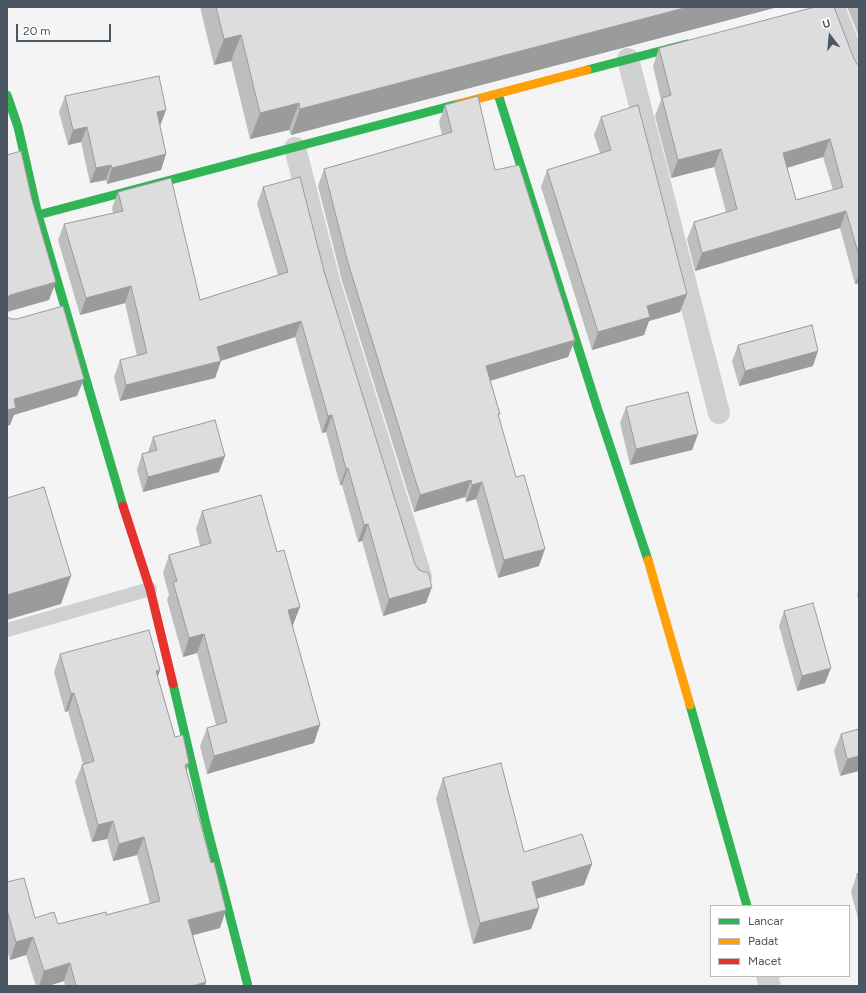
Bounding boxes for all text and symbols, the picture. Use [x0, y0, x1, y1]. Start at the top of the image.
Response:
scale bar [18, 16, 113, 42]
north arrow [810, 16, 850, 56]
text: U [821, 17, 832, 31]
text: 20 m [23, 24, 51, 38]
legend [710, 905, 850, 977]
text: Lancar [748, 914, 784, 928]
text: Padat [748, 934, 779, 948]
text: Macet [748, 954, 782, 968]

